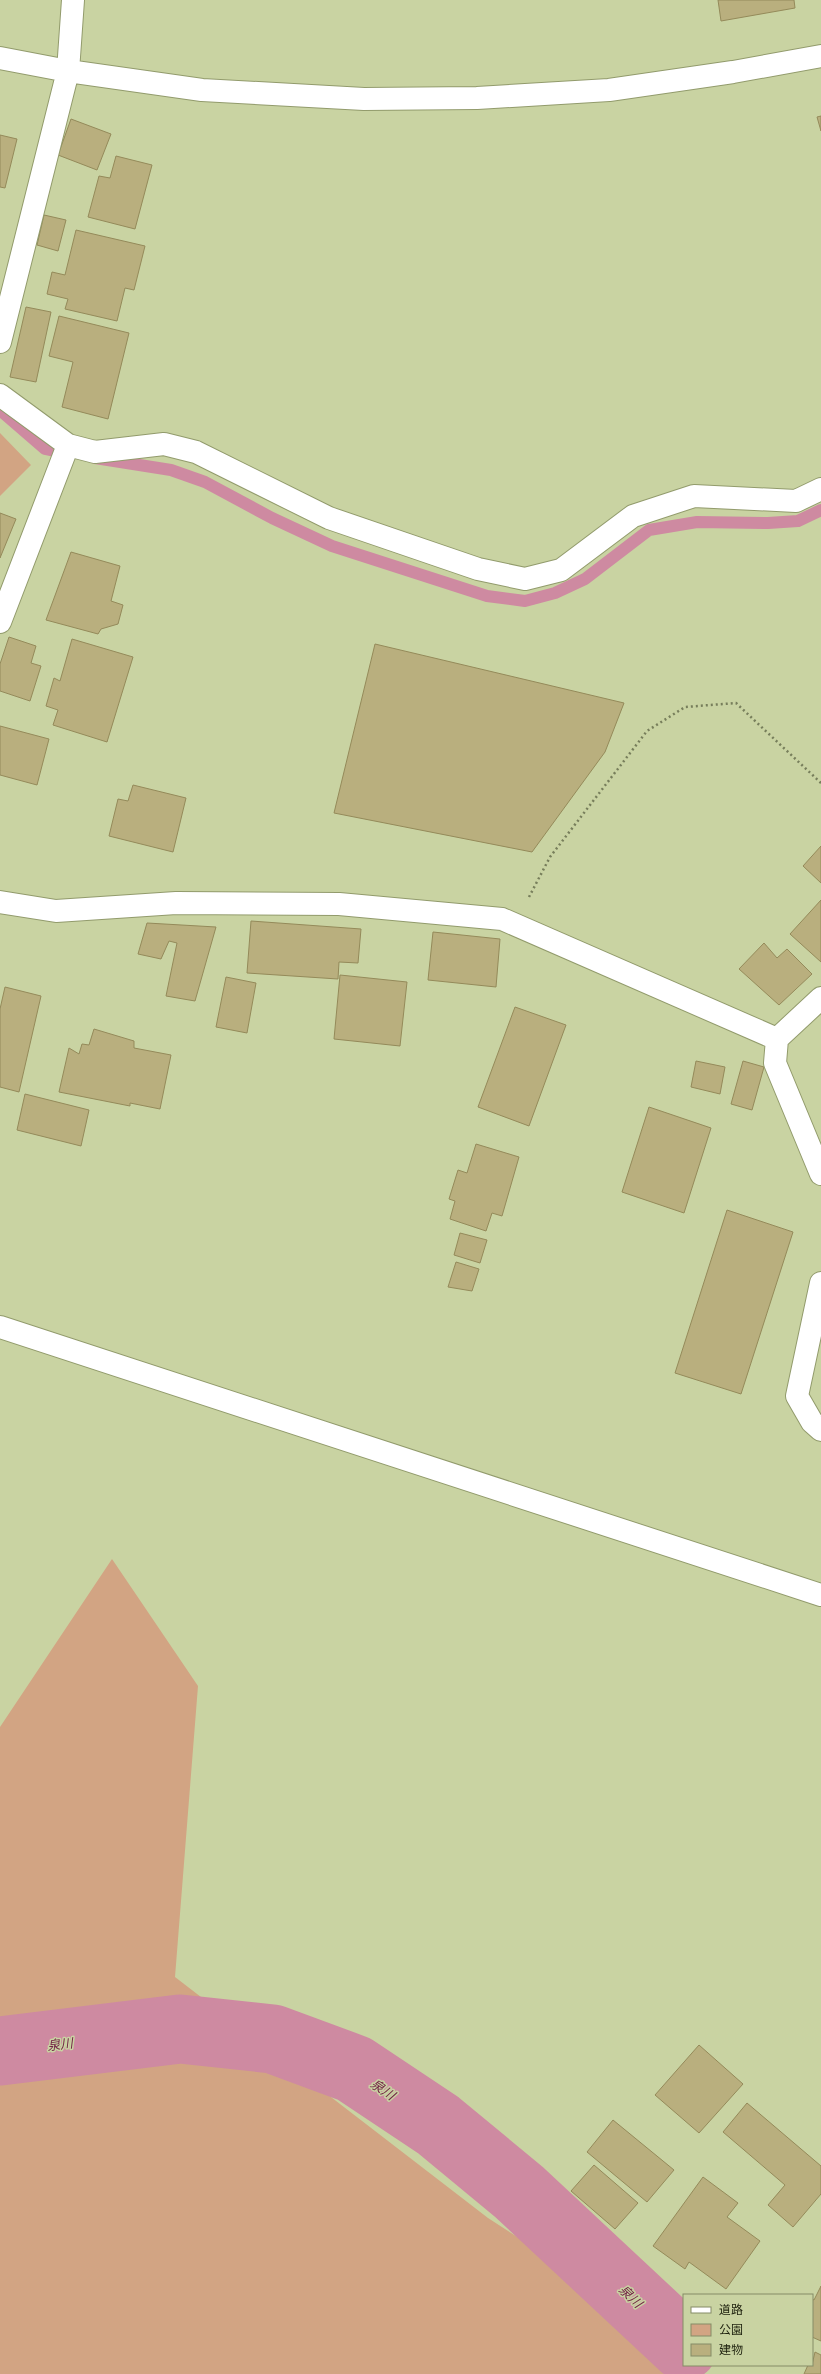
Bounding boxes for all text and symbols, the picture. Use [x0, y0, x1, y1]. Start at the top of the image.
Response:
water label: 泉川 [46, 2035, 76, 2054]
water label: 泉川 [368, 2076, 399, 2104]
water label: 泉川 [616, 2282, 647, 2312]
legend [683, 2294, 813, 2366]
text: 道路 [719, 2303, 743, 2317]
text: 公園 [719, 2323, 743, 2337]
text: 建物 [719, 2343, 743, 2357]

